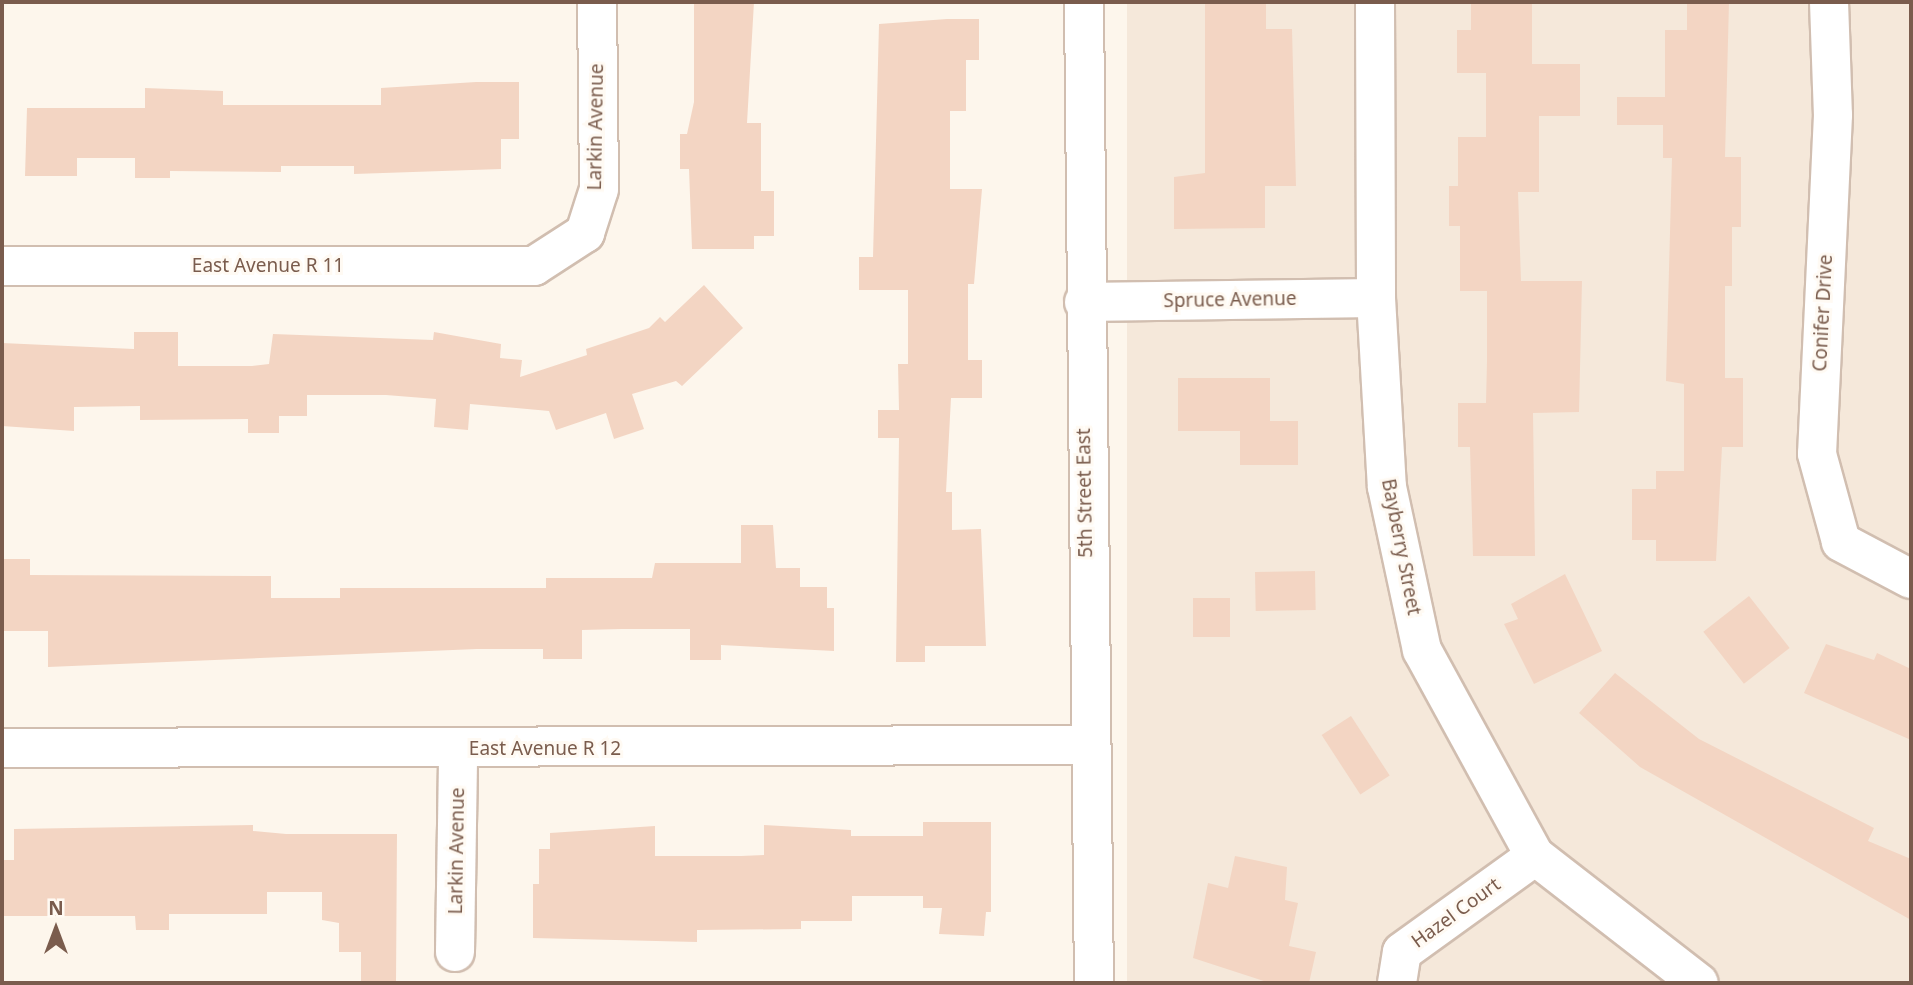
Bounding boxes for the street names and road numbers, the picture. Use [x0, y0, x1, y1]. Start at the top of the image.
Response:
street label: Larkin Avenue [583, 63, 609, 191]
street label: Conifer Drive [1809, 254, 1837, 372]
street label: East Avenue R 11 [192, 255, 344, 277]
street label: Spruce Avenue [1163, 287, 1297, 313]
street label: 5th Street East [1072, 428, 1098, 558]
street label: Bayberry Street [1377, 477, 1425, 617]
street label: East Avenue R 12 [469, 738, 621, 760]
street label: Larkin Avenue [444, 787, 470, 915]
street label: Hazel Court [1407, 873, 1505, 953]

